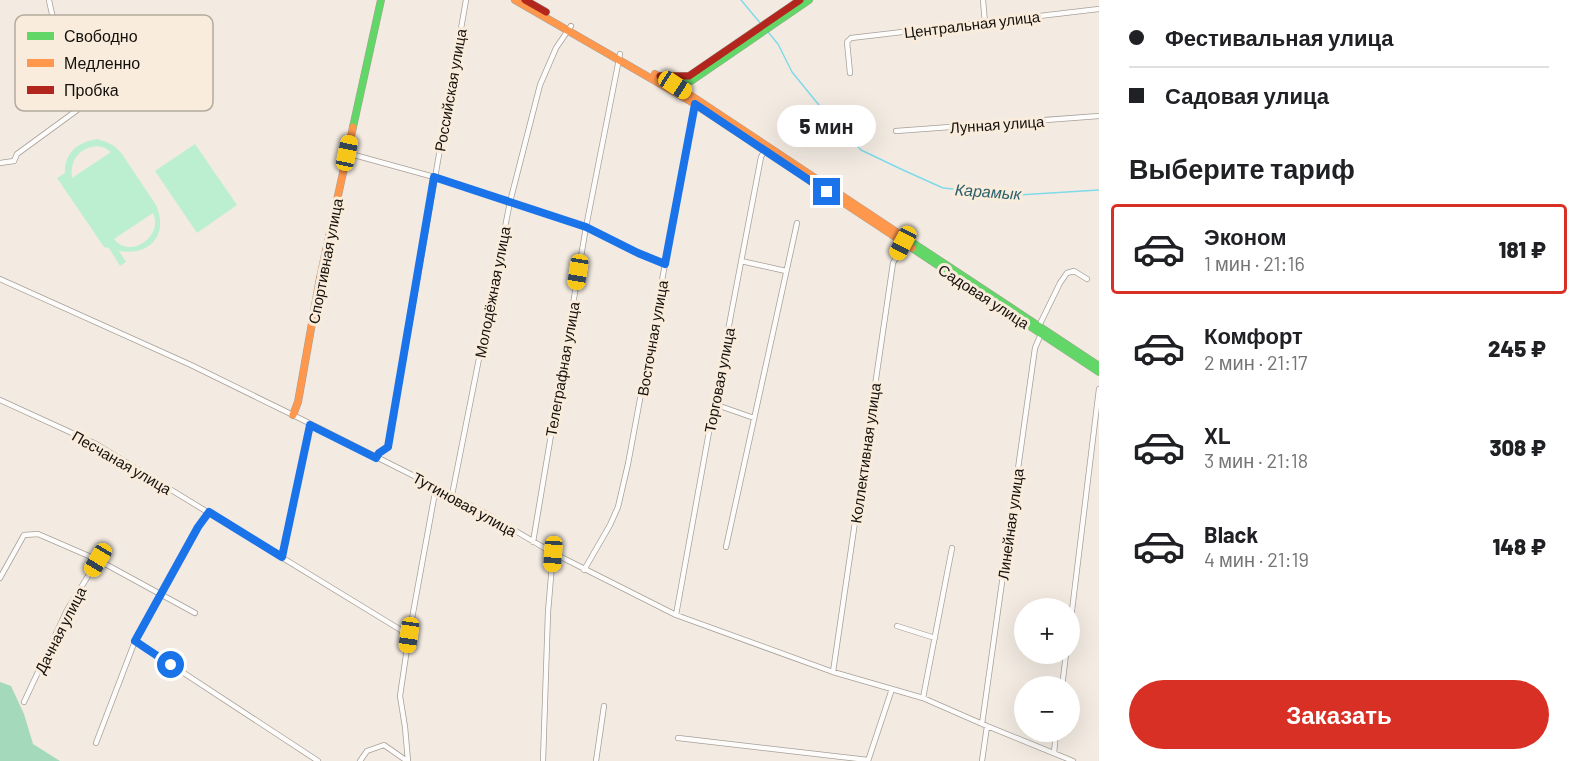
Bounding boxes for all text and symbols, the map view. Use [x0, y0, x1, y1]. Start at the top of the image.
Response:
street label: Центральная улица [903, 7, 1042, 41]
legend [15, 15, 213, 111]
text: Фестивальная улица [1165, 24, 1393, 50]
text: Свободно [64, 26, 138, 45]
street label: Российская улица [430, 26, 470, 153]
text: Медленно [64, 53, 140, 72]
car [655, 68, 695, 102]
text: Пробка [64, 80, 119, 99]
text: Садовая улица [1165, 82, 1329, 108]
callout: 5 мин [778, 105, 876, 147]
street label: Лунная улица [949, 112, 1046, 136]
text: 5 мин [799, 114, 854, 138]
car [334, 134, 360, 172]
text: Выберите тариф [1129, 152, 1355, 184]
route end [813, 178, 840, 205]
water label: Карамык [954, 179, 1023, 203]
street label: Спортивная улица [304, 196, 346, 325]
icon: car [1132, 222, 1186, 276]
car [887, 223, 919, 263]
text: Эконом [1204, 223, 1287, 249]
street label: Молодёжная улица [470, 224, 514, 359]
text: 181 ₽ [1499, 236, 1546, 262]
text: 1 мин · 21:16 [1204, 251, 1305, 275]
car [566, 253, 590, 291]
street label: Садовая улица [935, 260, 1033, 332]
street label: Восточная улица [633, 278, 671, 397]
street label: Телеграфная улица [541, 299, 583, 438]
icon: car [1132, 321, 1186, 375]
text: Комфорт [1204, 322, 1303, 348]
street label: Торговая улица [700, 325, 738, 434]
text: 245 ₽ [1488, 335, 1546, 361]
text: 2 мин · 21:17 [1204, 350, 1308, 374]
street label: Коллективная улица [846, 381, 884, 524]
icon: car [1132, 420, 1186, 474]
text: XL [1204, 422, 1230, 448]
street label: Песчаная улица [69, 426, 175, 498]
text: 308 ₽ [1489, 434, 1546, 460]
text: 3 мин · 21:18 [1204, 448, 1308, 472]
street label: Линейная улица [993, 467, 1027, 581]
street label: Тутиновая улица [410, 468, 521, 540]
icon: car [1132, 519, 1186, 573]
text: Black [1204, 521, 1258, 547]
text: 148 ₽ [1493, 533, 1546, 559]
car [543, 535, 563, 573]
car [81, 540, 115, 580]
text: 4 мин · 21:19 [1204, 547, 1309, 571]
street label: Дачная улица [30, 583, 90, 676]
map controls [1014, 598, 1080, 742]
button: + [1014, 598, 1080, 664]
car [398, 616, 420, 654]
route start [157, 651, 184, 678]
button: − [1014, 676, 1080, 742]
button: Заказать [1129, 680, 1549, 749]

